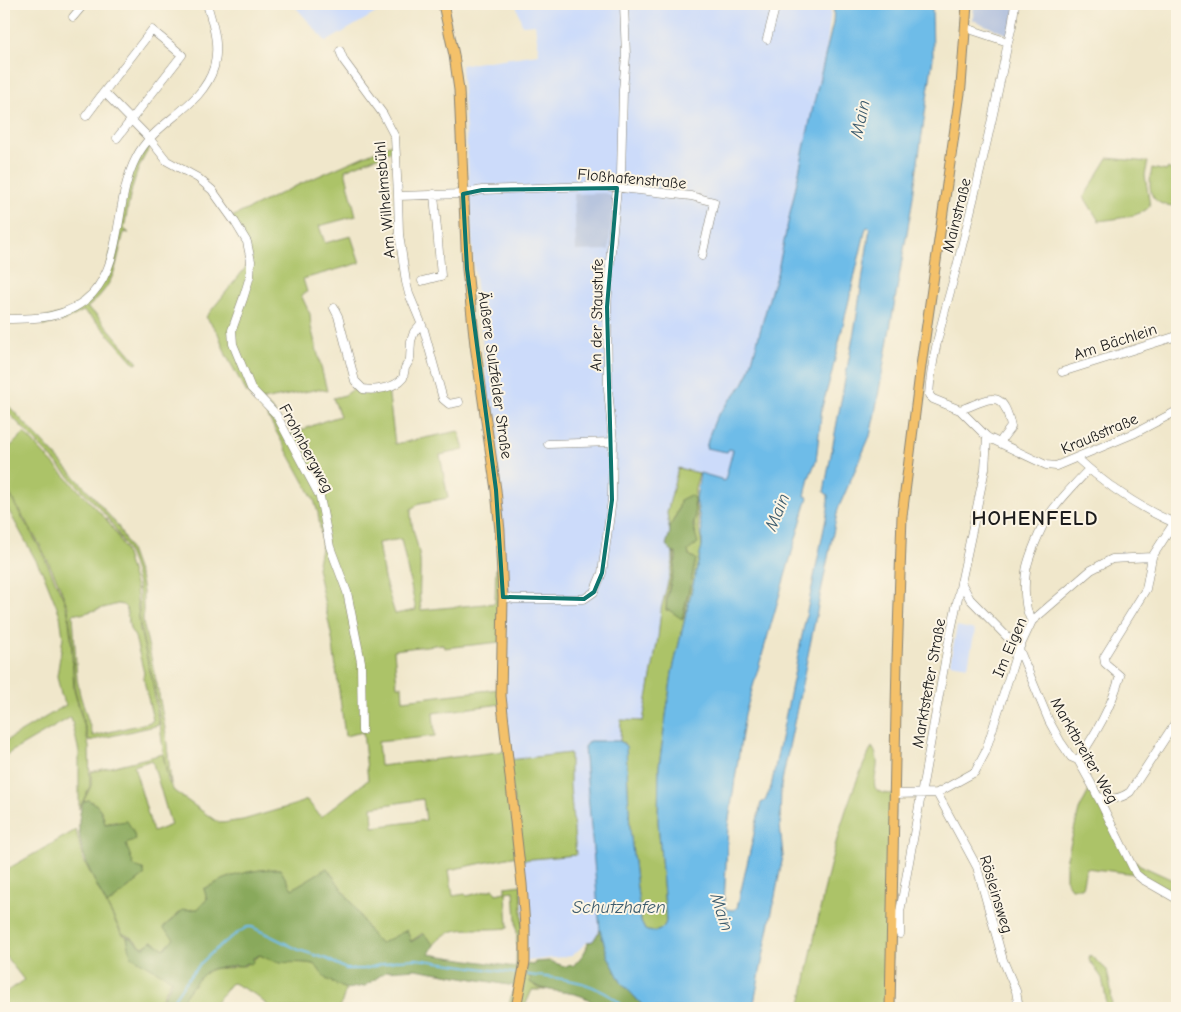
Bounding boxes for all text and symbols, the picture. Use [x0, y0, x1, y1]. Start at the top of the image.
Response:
water label: Main [846, 98, 875, 141]
street label: Am Wilhelmsbühl [371, 141, 399, 259]
street label: Floßhafenstraße [577, 165, 687, 193]
street label: Mainstraße [939, 176, 975, 254]
street label: An der Staustufe [587, 259, 607, 371]
street label: Äußere Sulzfelder Straße [474, 290, 516, 460]
street label: Am Bächlein [1071, 320, 1159, 364]
street label: Frohnbergweg [275, 401, 337, 496]
street label: Kraußstraße [1058, 410, 1141, 458]
water label: Main [760, 490, 794, 535]
district label: HOHENFELD [971, 506, 1099, 530]
street label: Im Eigen [989, 615, 1031, 680]
street label: Marktstefter Straße [909, 617, 949, 750]
street label: Marktbreiter Weg [1046, 694, 1122, 807]
street label: Rösleinsweg [976, 853, 1016, 936]
water label: Main [705, 890, 737, 934]
water label: Schutzhafen [572, 897, 666, 918]

